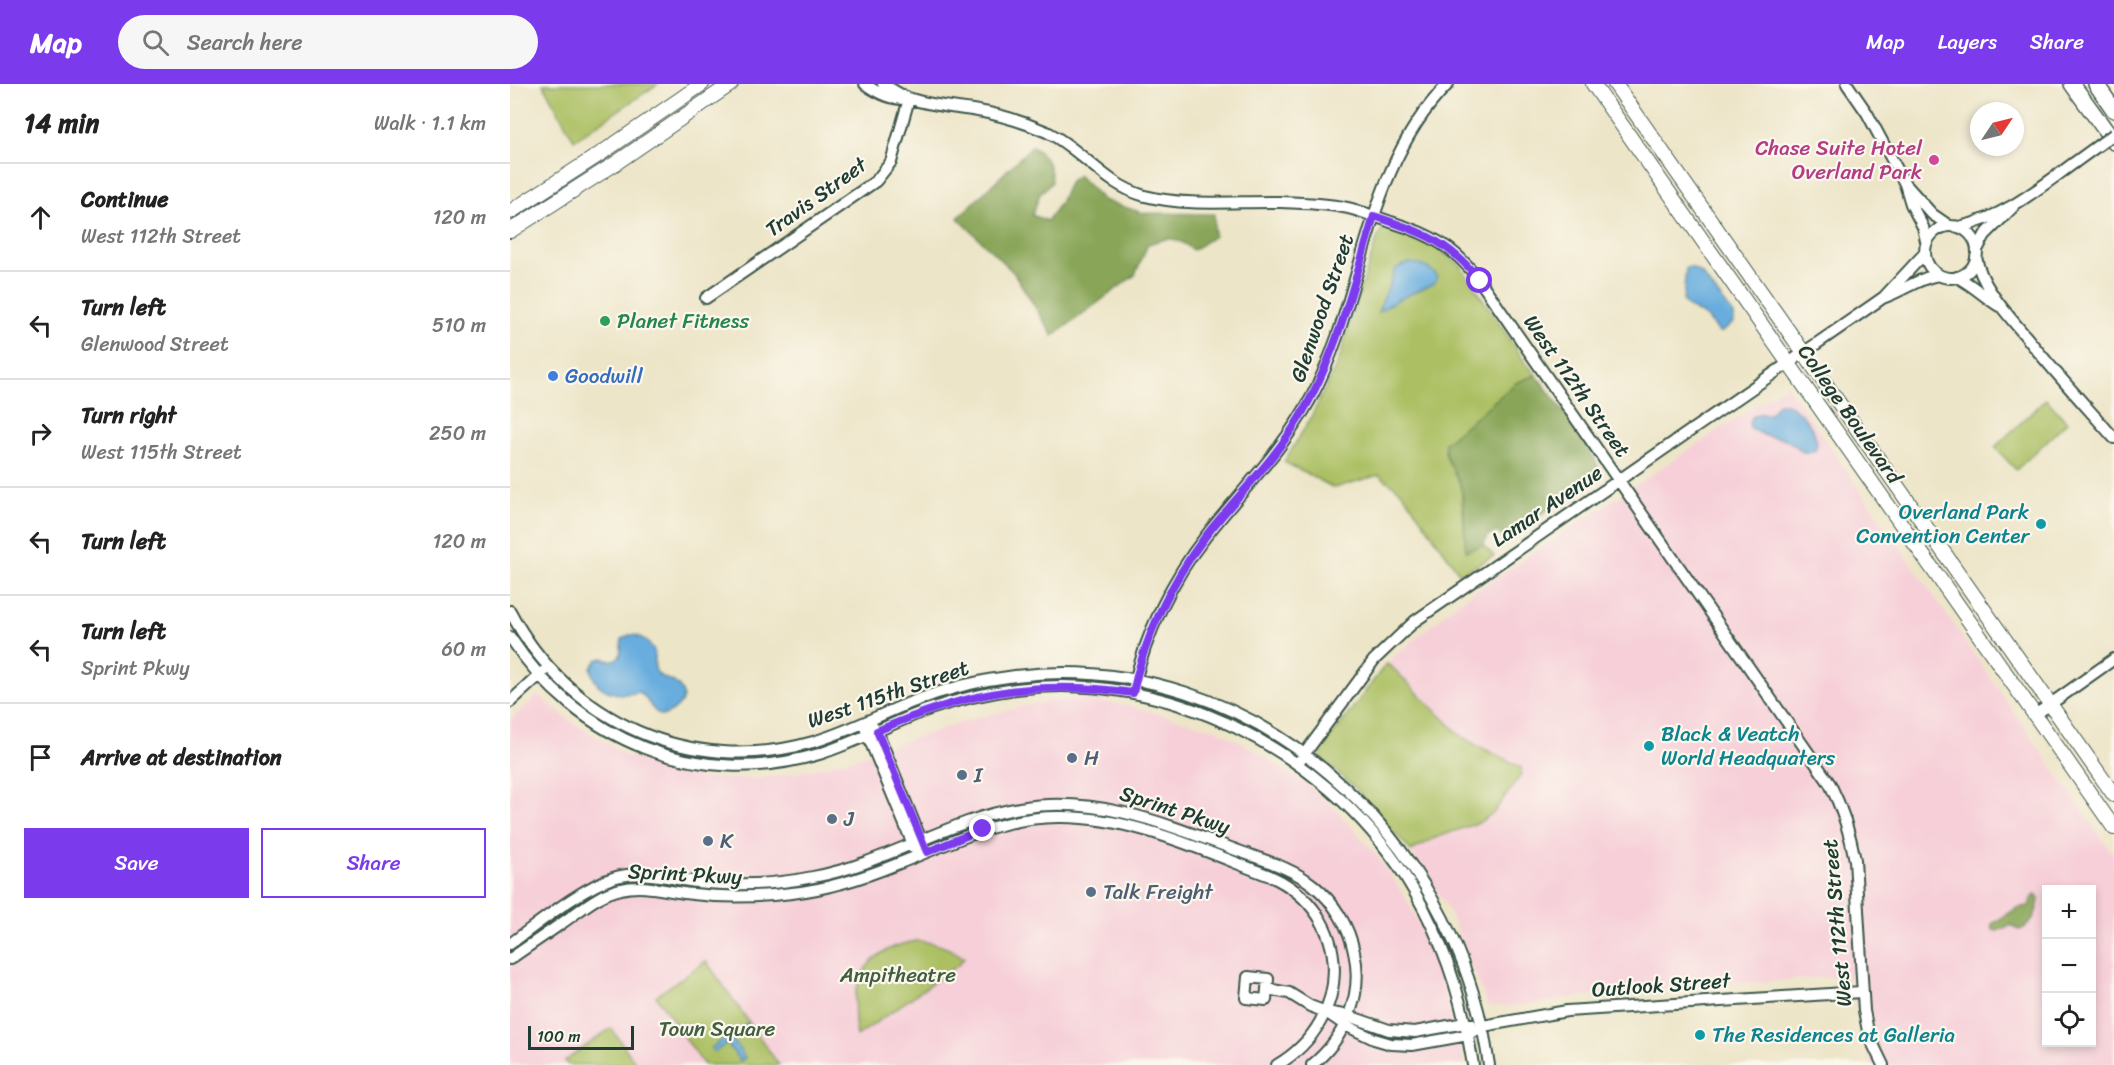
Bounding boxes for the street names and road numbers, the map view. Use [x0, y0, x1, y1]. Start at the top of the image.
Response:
street label: Travis Street [757, 146, 877, 247]
street label: Glenwood Street [1279, 229, 1365, 387]
street label: West 112th Street [1513, 306, 1641, 466]
street label: College Boulevard [1787, 336, 1914, 494]
street label: Lamar Avenue [1483, 454, 1611, 558]
street label: West 115th Street [802, 649, 974, 739]
street label: Sprint Pkwy [1115, 774, 1235, 846]
street label: West 112th Street [1811, 838, 1863, 1008]
street label: Sprint Pkwy [627, 852, 743, 896]
street label: Outlook Street [1590, 961, 1733, 1009]

